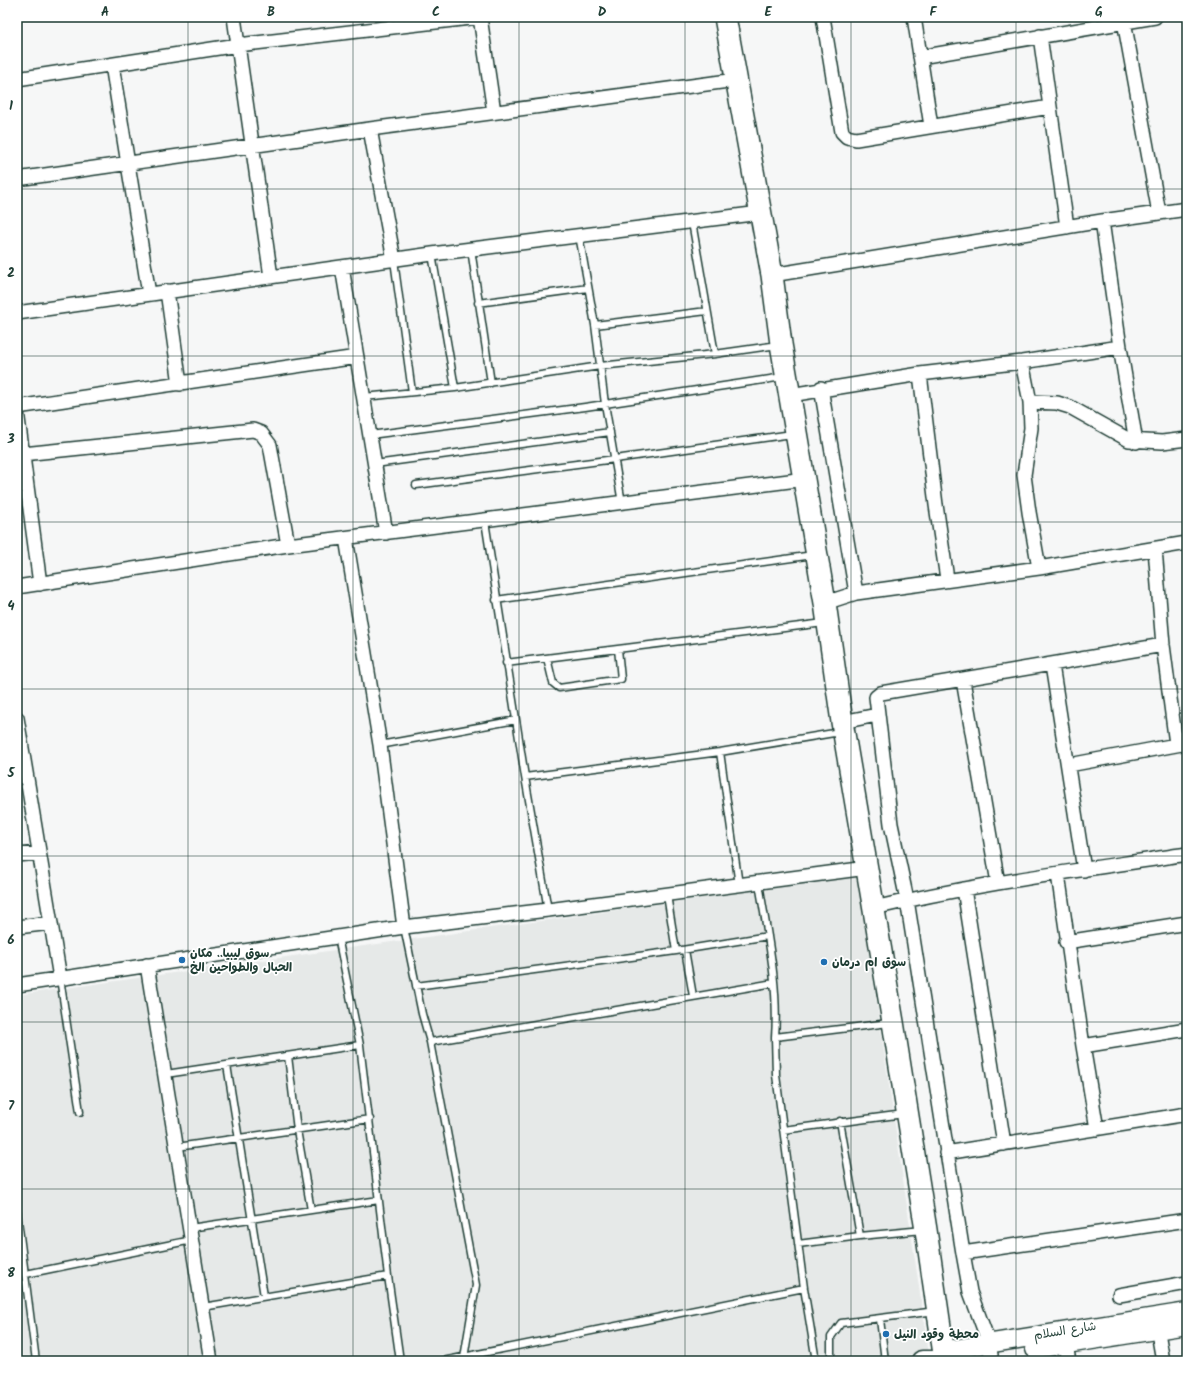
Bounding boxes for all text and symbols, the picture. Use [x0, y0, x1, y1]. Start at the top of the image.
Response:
text: A [101, 2, 109, 23]
text: B [267, 2, 275, 23]
text: C [432, 2, 440, 23]
text: D [598, 2, 607, 23]
text: E [764, 2, 772, 23]
text: F [929, 2, 937, 23]
text: G [1095, 2, 1103, 23]
text: 1 [9, 96, 13, 117]
text: 2 [7, 263, 15, 284]
text: 3 [6, 429, 15, 450]
text: 4 [7, 596, 15, 617]
text: 5 [7, 763, 16, 784]
text: 6 [7, 930, 15, 951]
place label: سوق ليبيا.. مكان الحبال والطواحين الخ [190, 944, 292, 977]
place label: سوق ام درمان [832, 953, 906, 972]
marker: سوق ليبيا.. مكان الحبال والطواحين الخ [177, 955, 187, 965]
marker: سوق ام درمان [819, 957, 829, 967]
text: 7 [8, 1096, 15, 1117]
text: 8 [7, 1263, 15, 1284]
street label: شارع السلام [1032, 1317, 1098, 1345]
place label: محطة وقود النيل [894, 1325, 979, 1344]
marker: محطة وقود النيل [881, 1329, 891, 1339]

